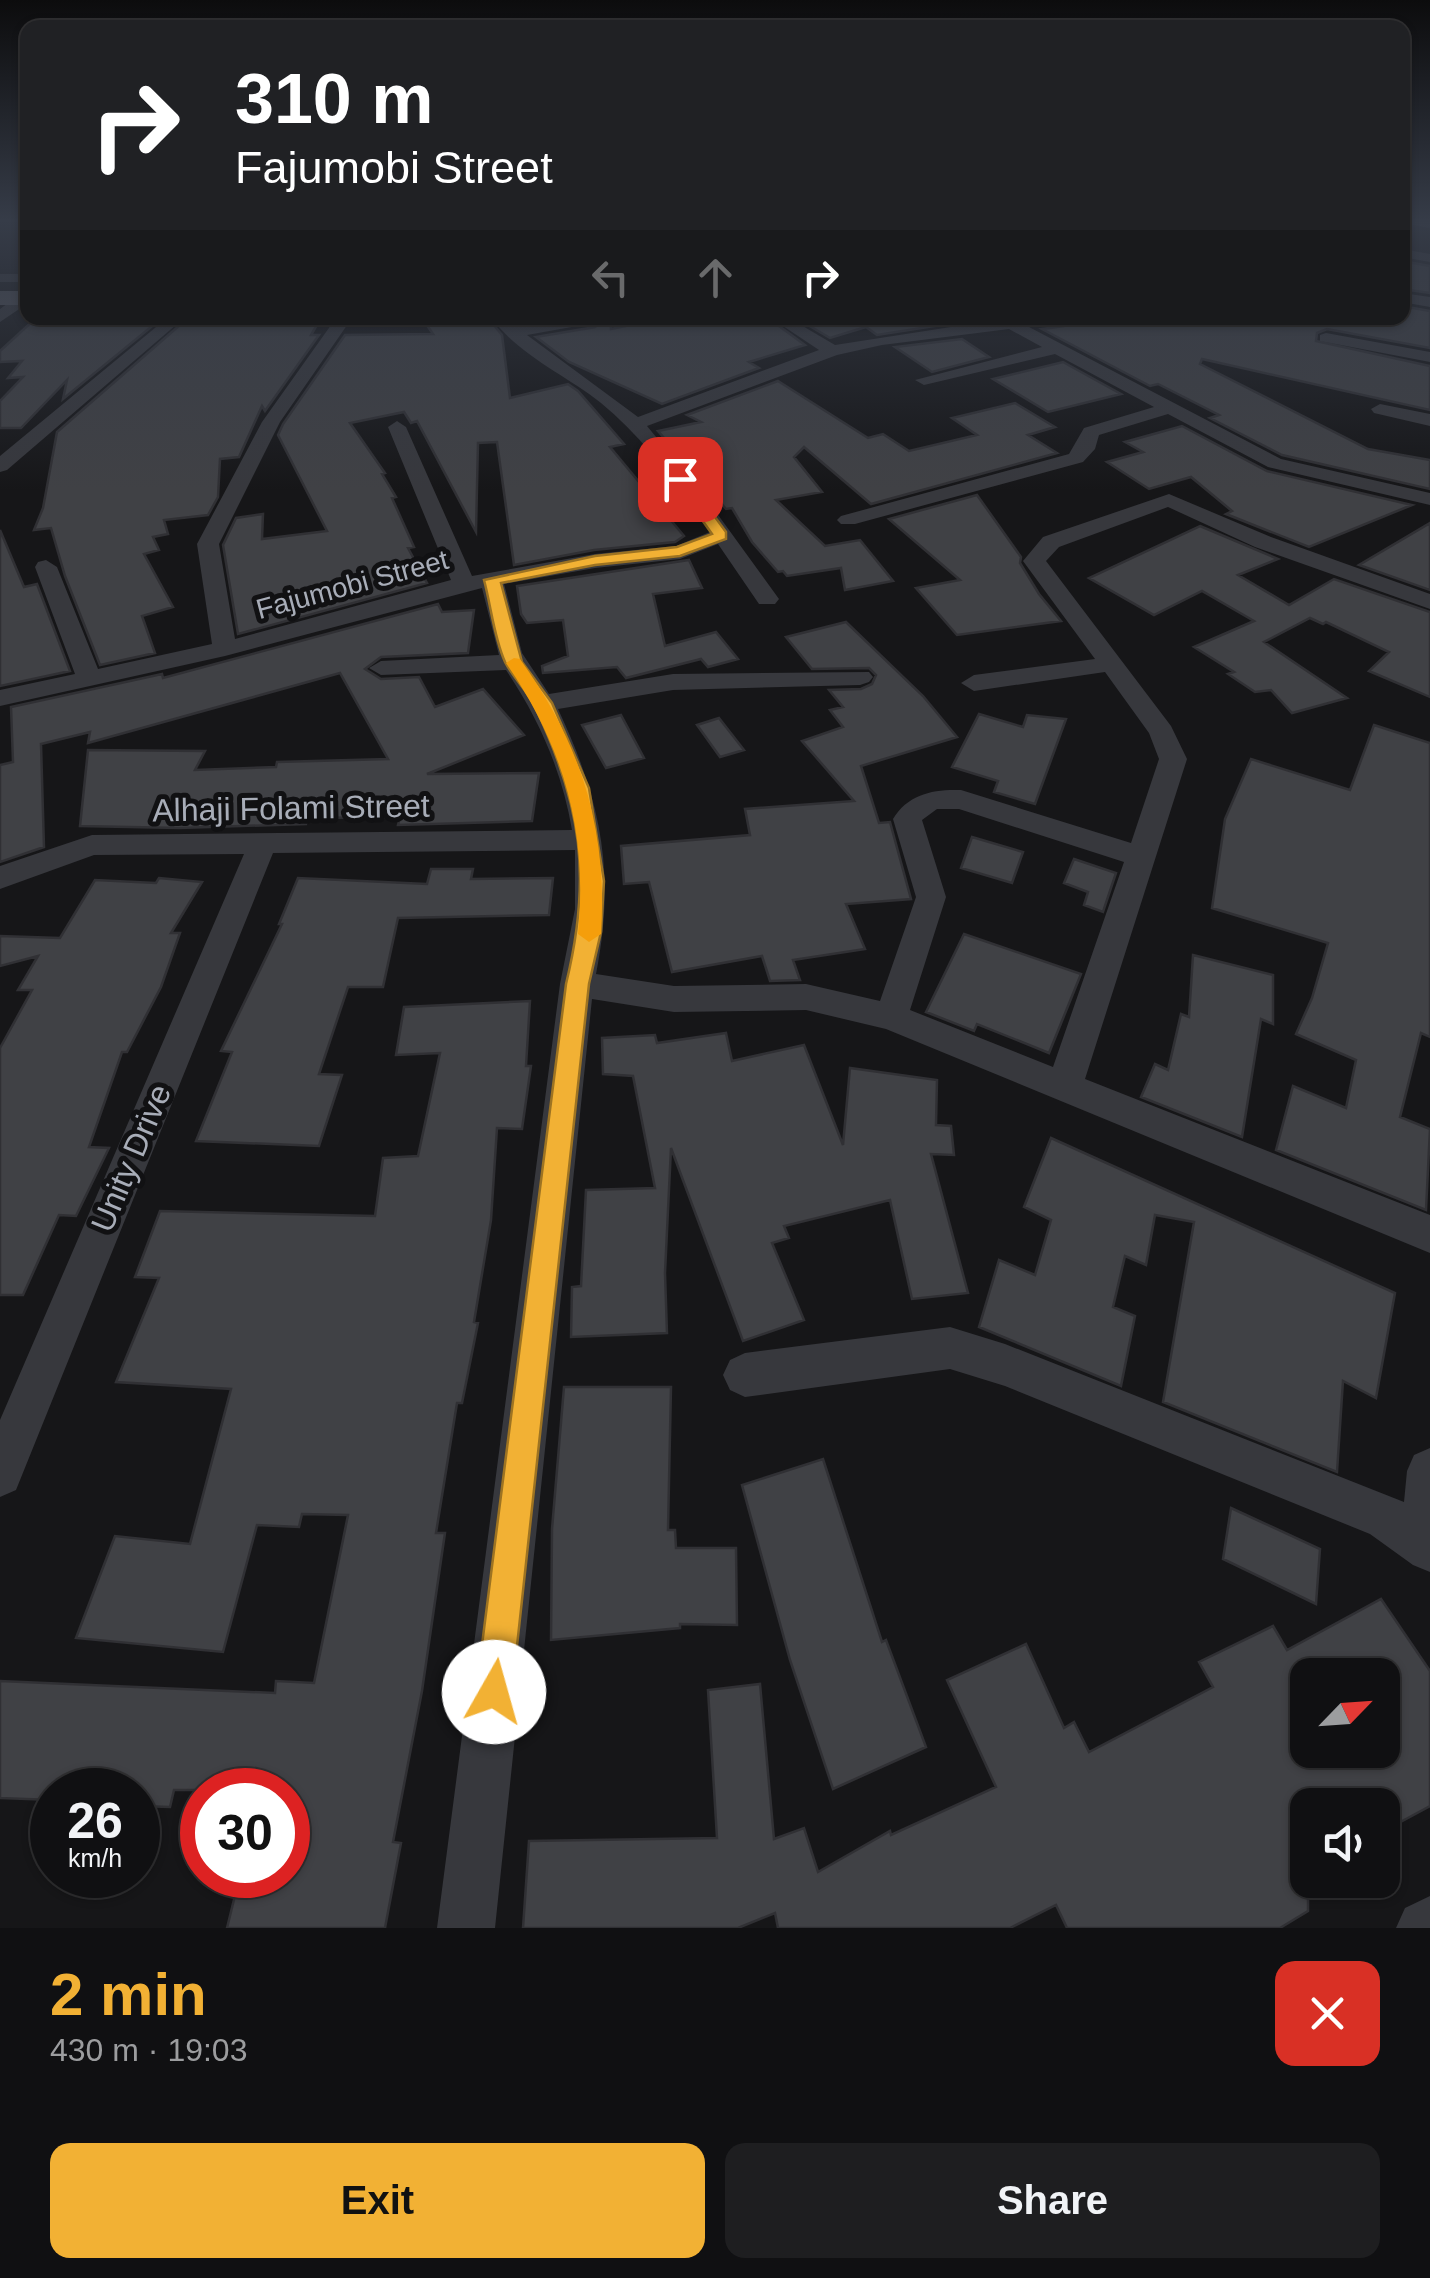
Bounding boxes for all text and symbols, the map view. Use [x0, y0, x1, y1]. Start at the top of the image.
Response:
icon: right [70, 60, 200, 190]
text: 310 m [235, 60, 433, 138]
text: Fajumobi Street [235, 142, 553, 193]
icon: left [583, 250, 638, 305]
icon: ahead [688, 250, 743, 305]
icon: right [793, 250, 848, 305]
pin [638, 437, 723, 522]
icon: arrive [653, 452, 708, 507]
street label: Fajumobi Street [253, 544, 452, 625]
street label: Alhaji Folami Street [152, 788, 430, 828]
street label: Unity Drive [84, 1079, 178, 1237]
position arrow [442, 1640, 546, 1744]
north arrow [1290, 1658, 1400, 1768]
map controls [1290, 1658, 1400, 1898]
speed limit sign: 30 [180, 1768, 310, 1898]
button: sound [1290, 1788, 1400, 1898]
text: 26 [67, 1793, 123, 1849]
text: km/h [68, 1844, 122, 1872]
text: 2 min [50, 1961, 207, 2028]
button: close [1275, 1961, 1380, 2066]
text: 430 m · 19:03 [50, 2032, 247, 2068]
button: Exit [50, 2143, 705, 2258]
button: Share [725, 2143, 1380, 2258]

